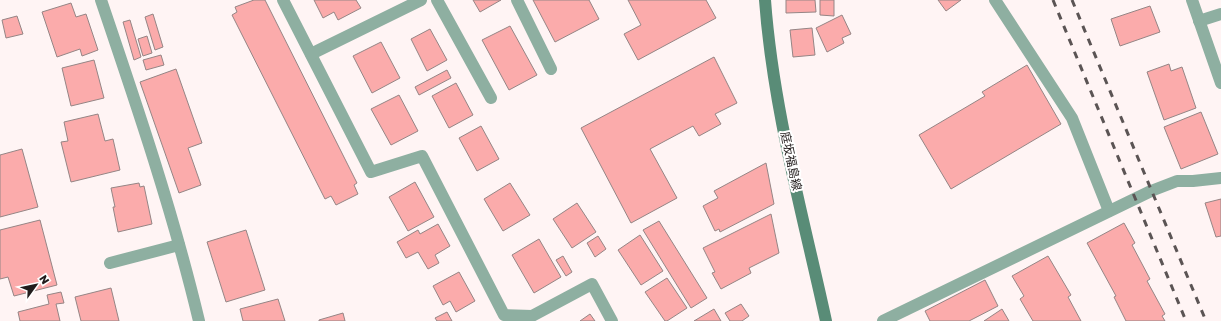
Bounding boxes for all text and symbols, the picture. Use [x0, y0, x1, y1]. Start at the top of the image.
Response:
street label: 庭坂福島線 [778, 130, 805, 192]
north arrow [16, 265, 56, 305]
text: N [37, 272, 53, 286]

